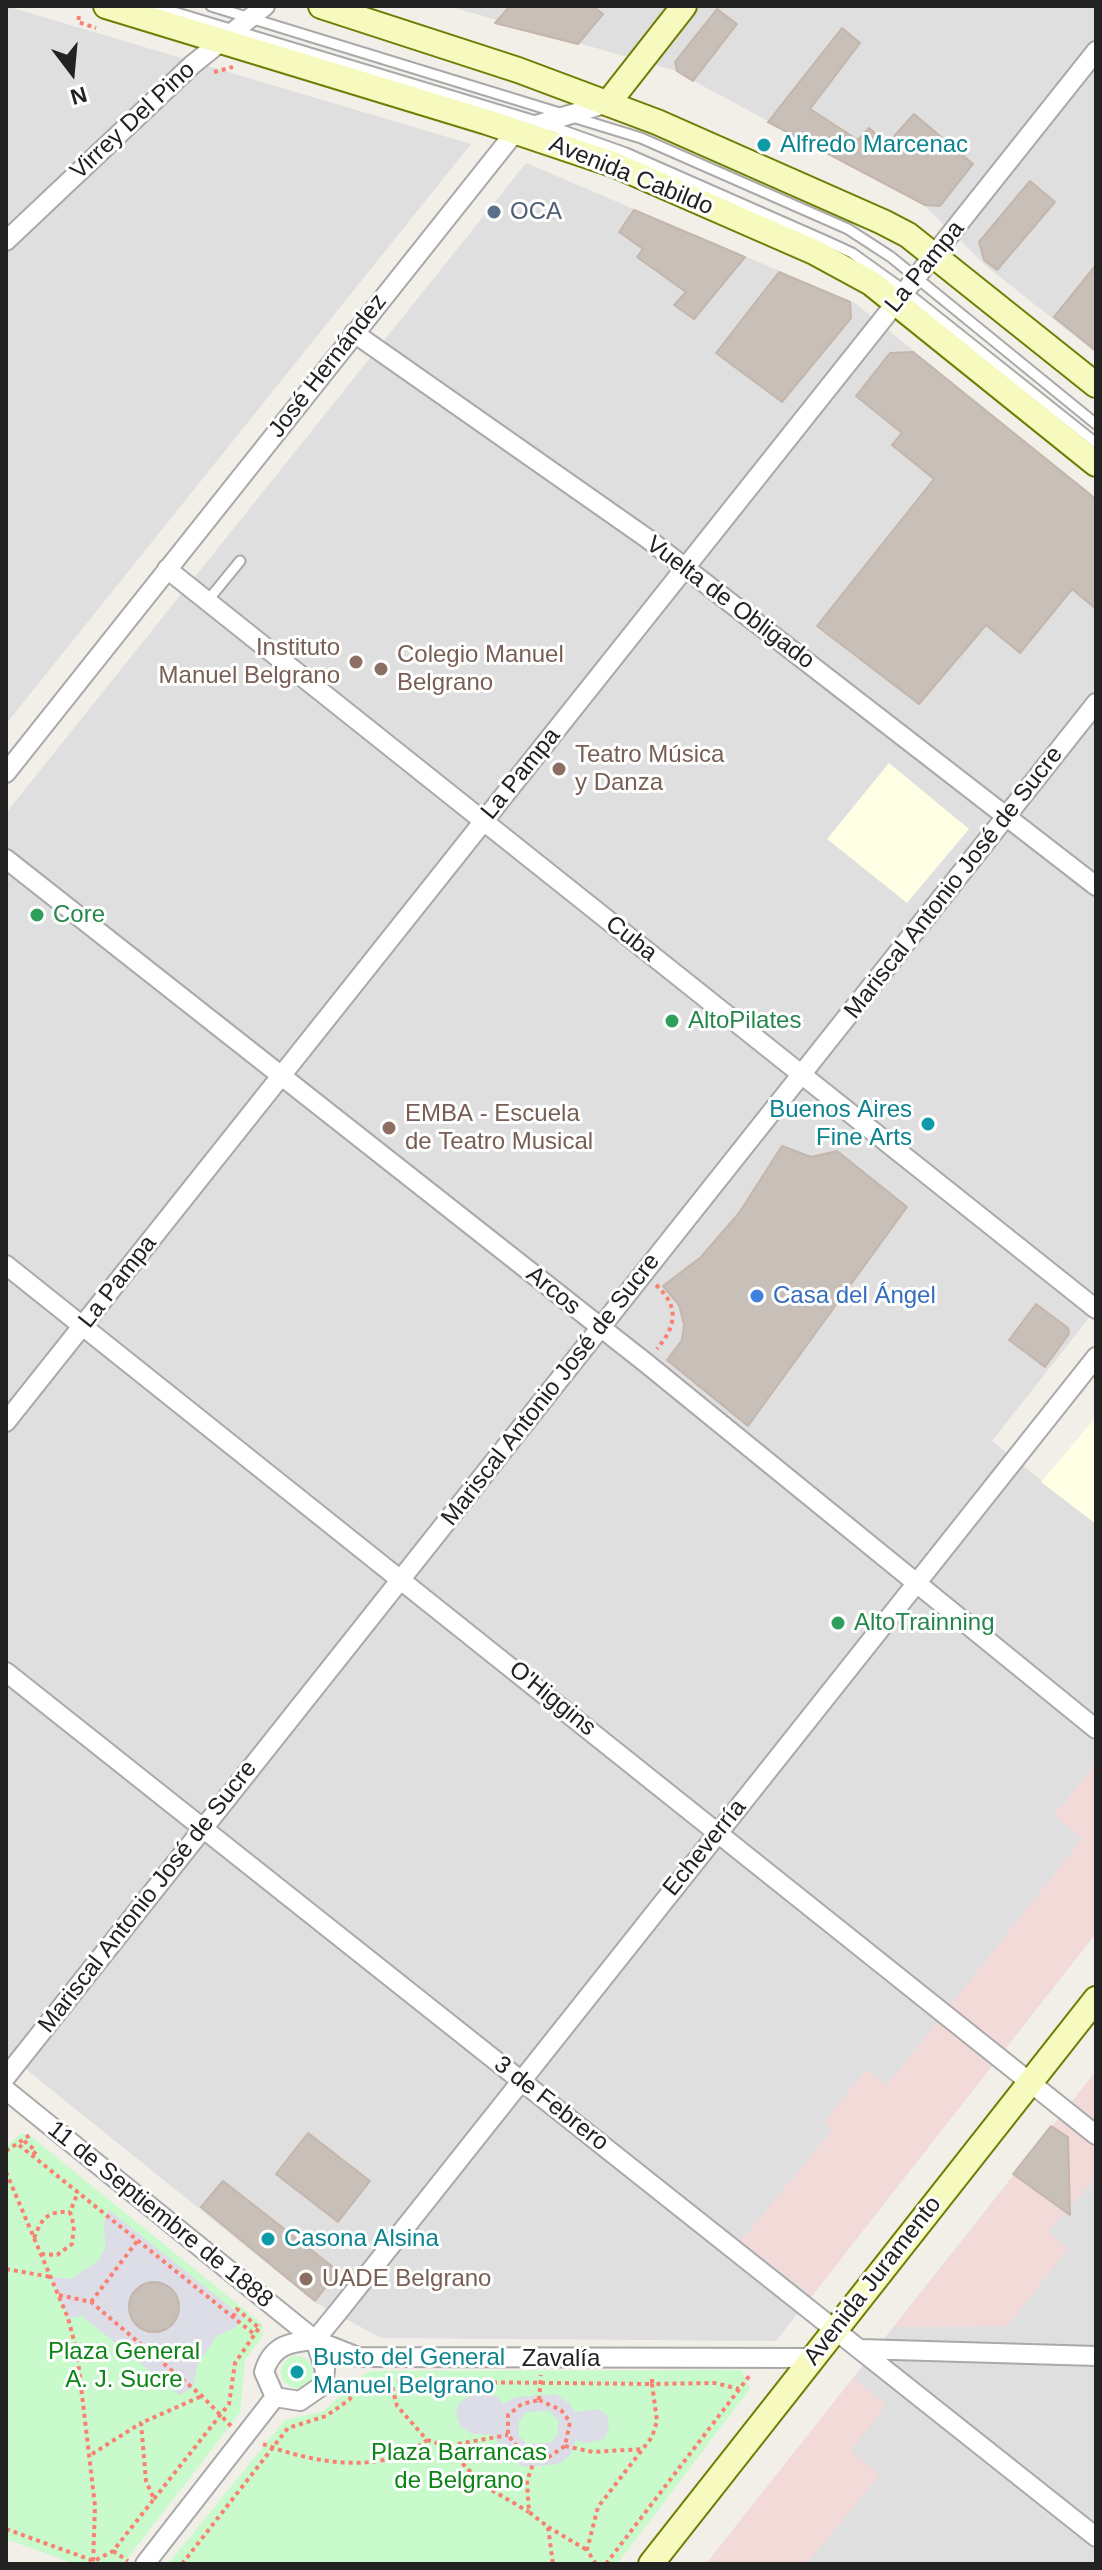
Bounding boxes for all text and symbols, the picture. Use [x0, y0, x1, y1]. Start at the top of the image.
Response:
north arrow [32, 32, 112, 112]
street label: Virrey Del Pino [65, 56, 201, 186]
text: N [68, 81, 90, 110]
street label: Avenida Cabildo [545, 130, 717, 222]
place label: Alfredo Marcenac [780, 131, 968, 159]
marker: Alfredo Marcenac [755, 136, 773, 154]
place label: OCA [510, 198, 562, 226]
marker: OCA [485, 203, 503, 221]
street label: La Pampa [879, 215, 971, 319]
street label: José Hernández [263, 288, 393, 444]
street label: Vuelta de Obligado [640, 530, 820, 676]
place label: Instituto Manuel Belgrano [159, 634, 340, 690]
place label: Colegio Manuel Belgrano [397, 641, 564, 697]
marker: Instituto Manuel Belgrano [347, 653, 365, 671]
marker: Colegio Manuel Belgrano [372, 660, 390, 678]
street label: La Pampa [475, 722, 567, 826]
place label: Teatro Música y Danza [575, 741, 724, 797]
street label: Mariscal Antonio José de Sucre [839, 741, 1069, 1025]
marker: Teatro Música y Danza [550, 760, 568, 778]
place label: Core [53, 901, 105, 929]
marker: Core [28, 906, 46, 924]
street label: Cuba [600, 910, 662, 968]
place label: AltoPilates [688, 1007, 801, 1035]
marker: AltoPilates [663, 1012, 681, 1030]
place label: Buenos Aires Fine Arts [769, 1096, 912, 1152]
place label: EMBA - Escuela de Teatro Musical [405, 1100, 593, 1156]
marker: Buenos Aires Fine Arts [919, 1115, 937, 1133]
marker: EMBA - Escuela de Teatro Musical [380, 1119, 398, 1137]
street label: La Pampa [73, 1230, 163, 1334]
street label: Mariscal Antonio José de Sucre [436, 1248, 666, 1532]
street label: Arcos [520, 1261, 586, 1321]
place label: Casa del Ángel [773, 1282, 936, 1310]
marker: Casa del Ángel [748, 1287, 766, 1305]
place label: AltoTrainning [854, 1609, 995, 1637]
marker: AltoTrainning [829, 1614, 847, 1632]
street label: O'Higgins [503, 1655, 601, 1743]
street label: Mariscal Antonio José de Sucre [33, 1755, 263, 2039]
street label: Echeverría [657, 1794, 753, 1902]
street label: 3 de Febrero [488, 2050, 614, 2158]
street label: 11 de Septiembre de 1888 [42, 2115, 278, 2315]
street label: Avenida Juramento [798, 2191, 948, 2371]
place label: Casona Alsina [284, 2225, 439, 2253]
marker: Casona Alsina [259, 2230, 277, 2248]
place label: UADE Belgrano [322, 2265, 491, 2293]
marker: UADE Belgrano [297, 2270, 315, 2288]
park label: Plaza General A. J. Sucre [48, 2338, 200, 2394]
place label: Busto del General Manuel Belgrano [313, 2344, 505, 2400]
street label: Zavalía [522, 2345, 600, 2373]
marker: Busto del General Manuel Belgrano [288, 2363, 306, 2381]
park label: Plaza Barrancas de Belgrano [371, 2439, 547, 2495]

